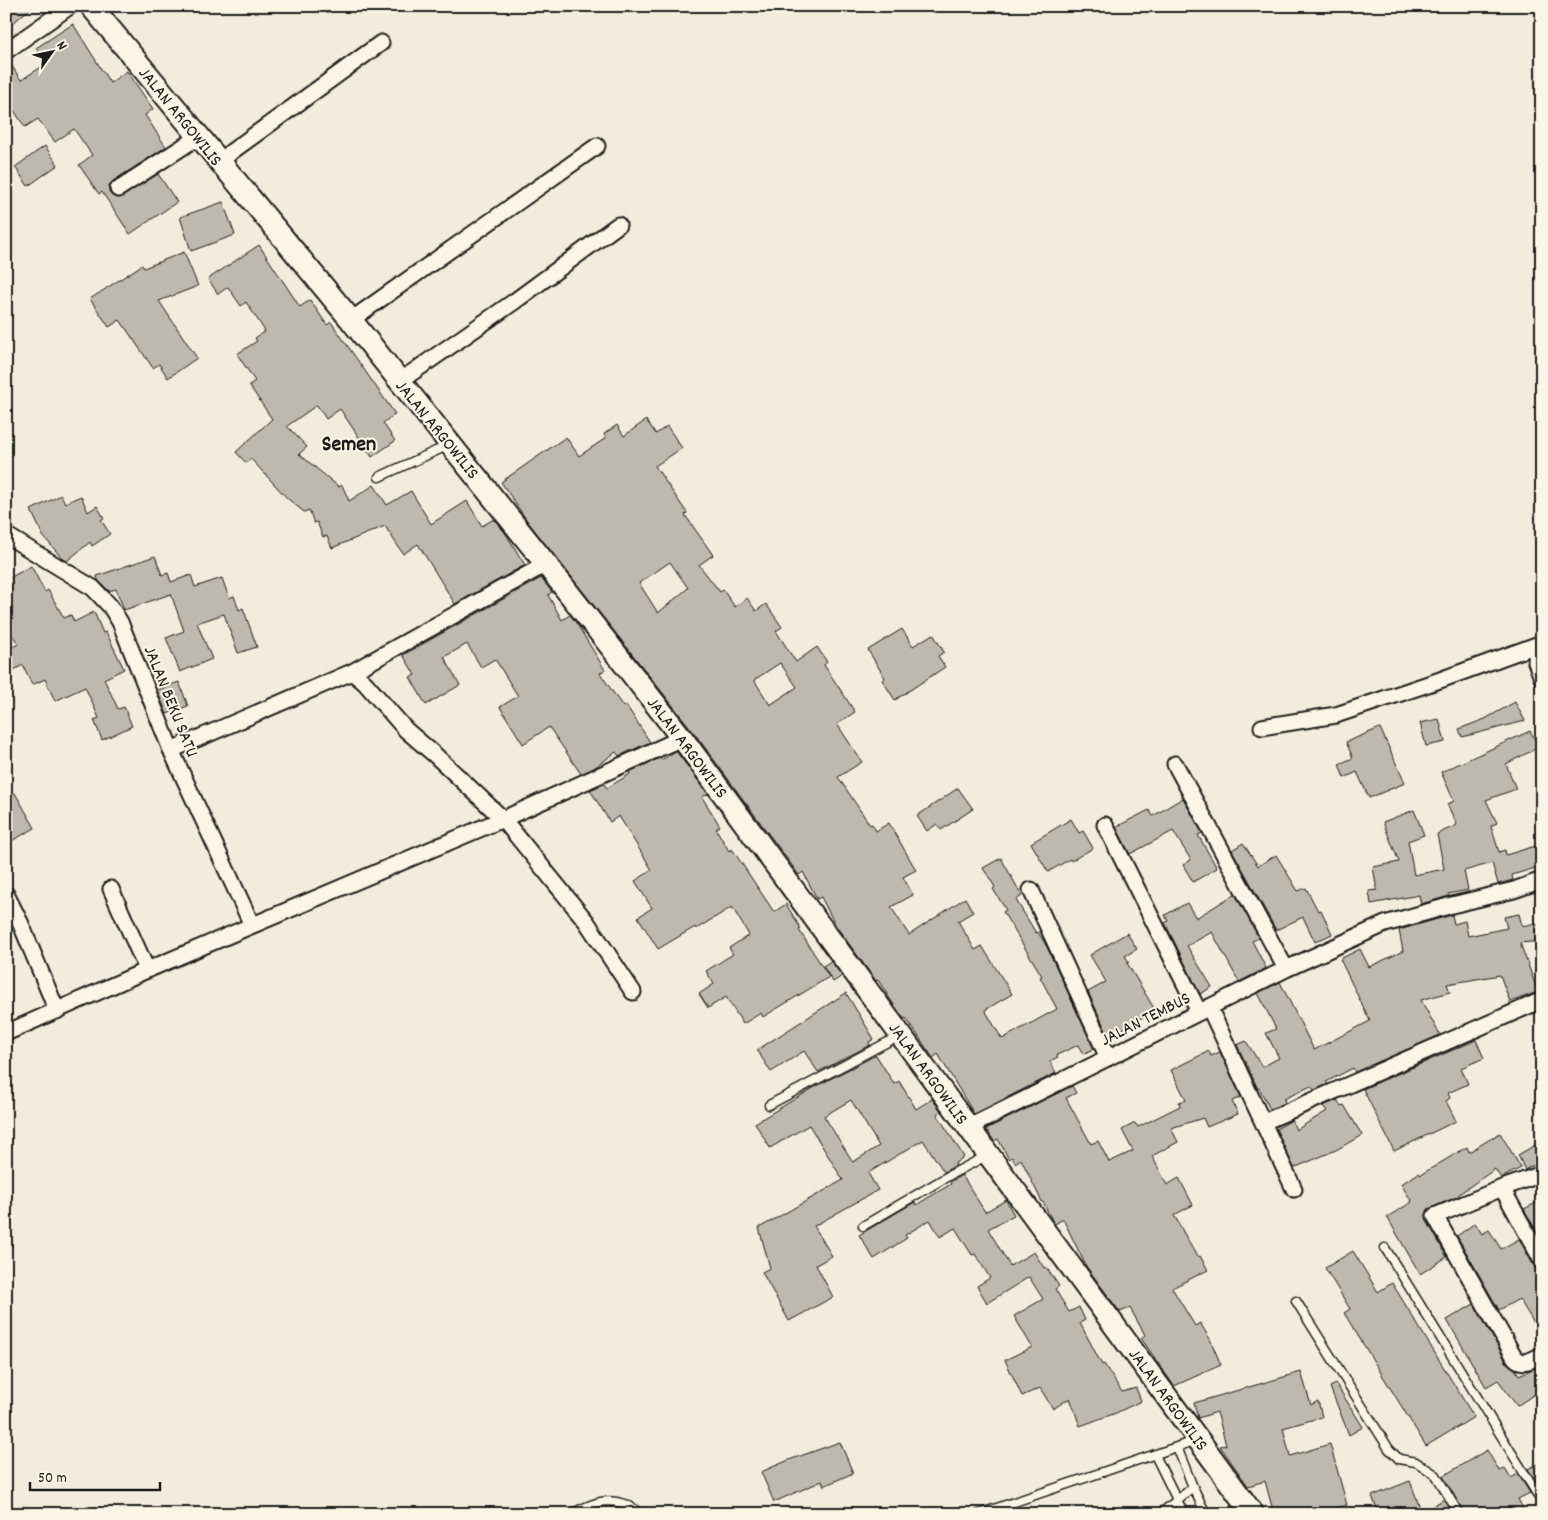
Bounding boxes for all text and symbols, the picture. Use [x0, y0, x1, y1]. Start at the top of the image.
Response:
north arrow [28, 28, 78, 78]
text: N [51, 38, 72, 54]
street label: JALAN ARGOWILIS [131, 63, 227, 173]
street label: JALAN ARGOWILIS [388, 376, 484, 486]
district label: Semen [322, 430, 376, 461]
street label: JALAN BEKU SATU [136, 643, 203, 761]
street label: JALAN ARGOWILIS [639, 693, 733, 805]
street label: JALAN TEMBUS [1097, 987, 1195, 1054]
street label: JALAN ARGOWILIS [881, 1018, 973, 1131]
street label: JALAN ARGOWILIS [1121, 1344, 1213, 1457]
scale bar [30, 1460, 160, 1492]
text: 50 m [38, 1468, 67, 1490]

